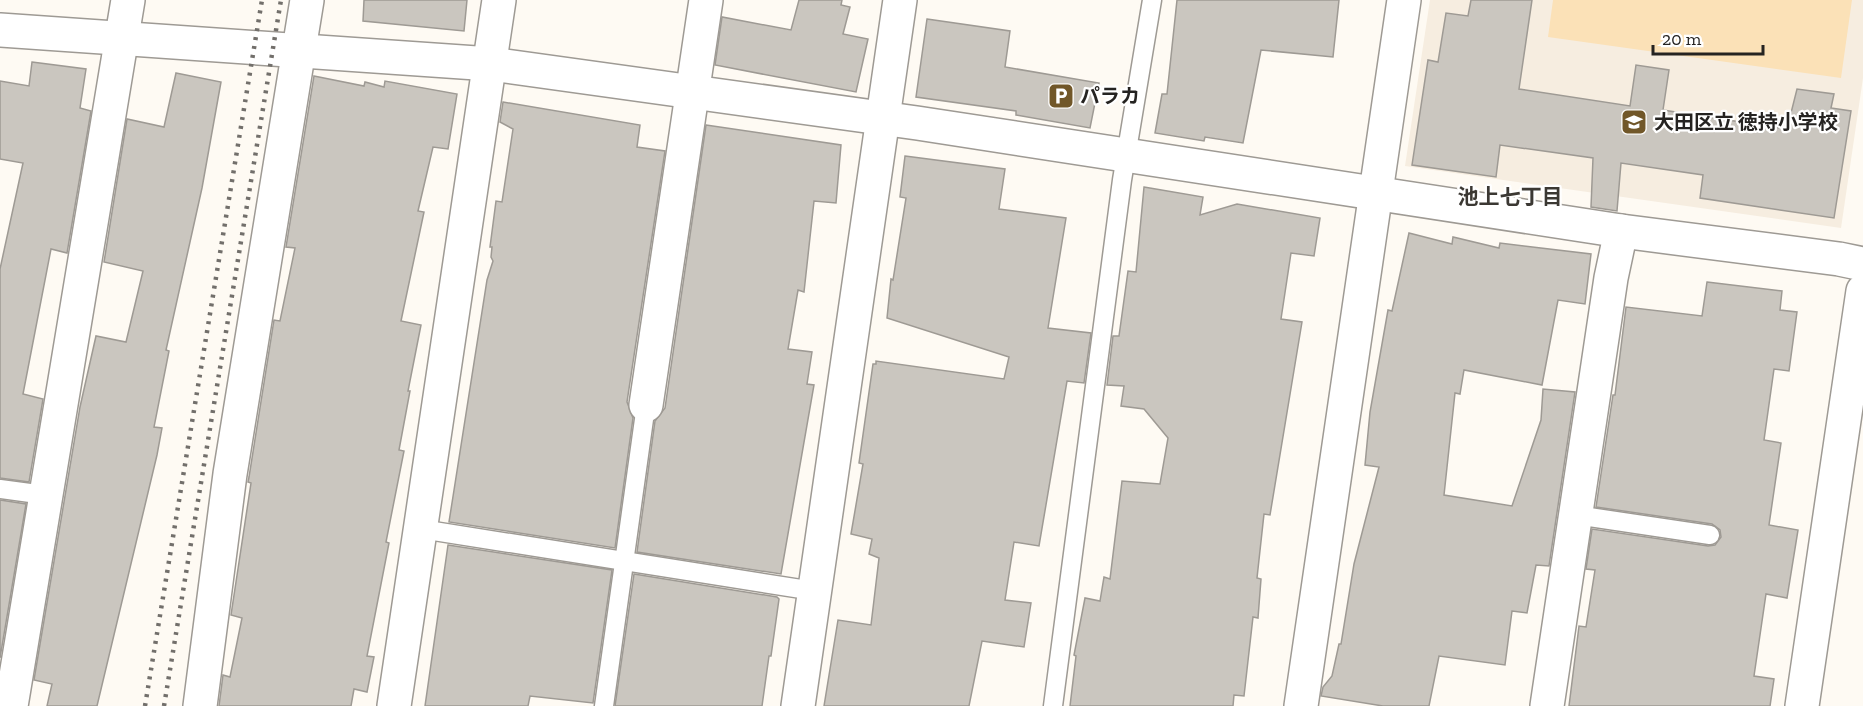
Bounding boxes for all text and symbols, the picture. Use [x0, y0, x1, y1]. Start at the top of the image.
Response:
scale bar [1653, 18, 1762, 56]
text: 20 m [1662, 28, 1702, 50]
parking icon: パラカ [1046, 81, 1076, 111]
place label: パラカ [1080, 84, 1140, 108]
school or university icon: 大田区立 徳持小学校 [1619, 107, 1649, 137]
place label: 大田区立 徳持小学校 [1654, 110, 1838, 134]
district label: 池上七丁目 [1458, 184, 1563, 209]

